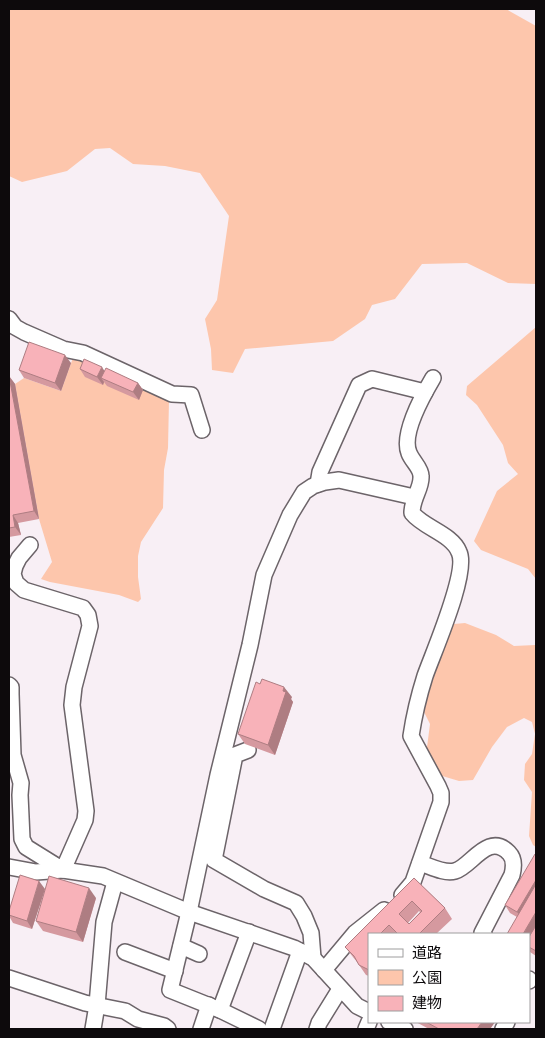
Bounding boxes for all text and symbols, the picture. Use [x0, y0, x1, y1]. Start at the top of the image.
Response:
legend [368, 933, 530, 1023]
text: 道路 [412, 943, 442, 962]
text: 公園 [412, 968, 442, 987]
text: 建物 [412, 993, 442, 1012]

